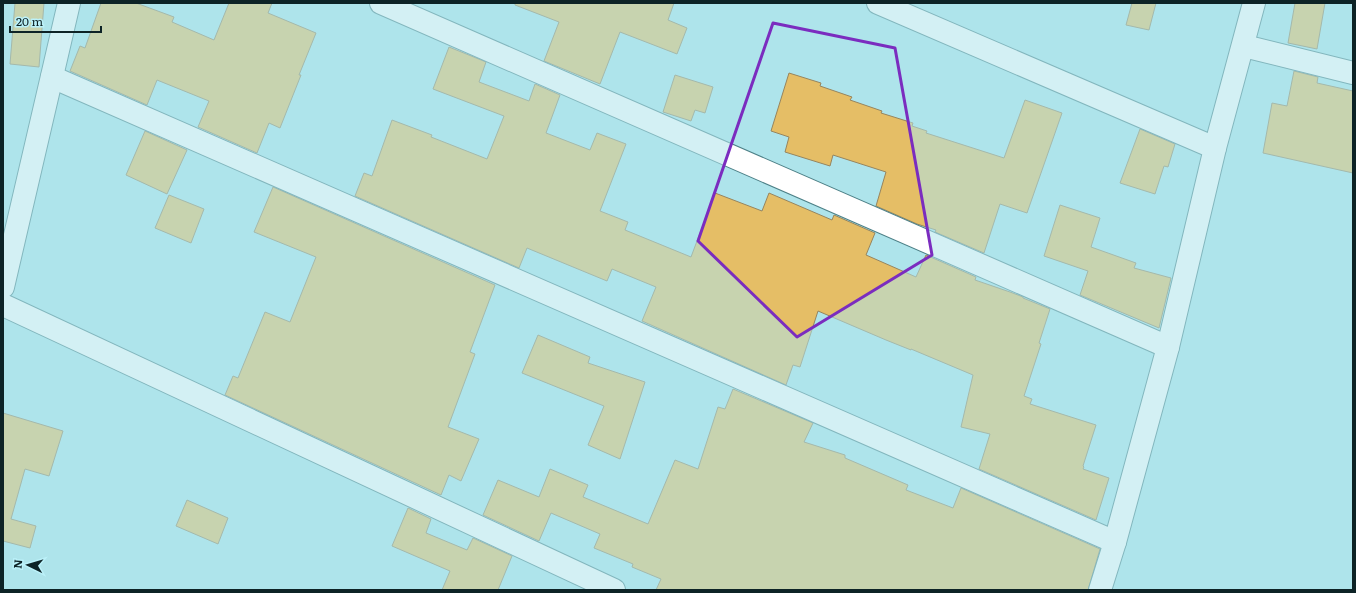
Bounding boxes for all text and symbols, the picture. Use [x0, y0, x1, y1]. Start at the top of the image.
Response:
scale bar [10, 8, 101, 34]
text: 20 m [16, 12, 43, 30]
north arrow [8, 545, 48, 585]
text: N [9, 559, 25, 569]

